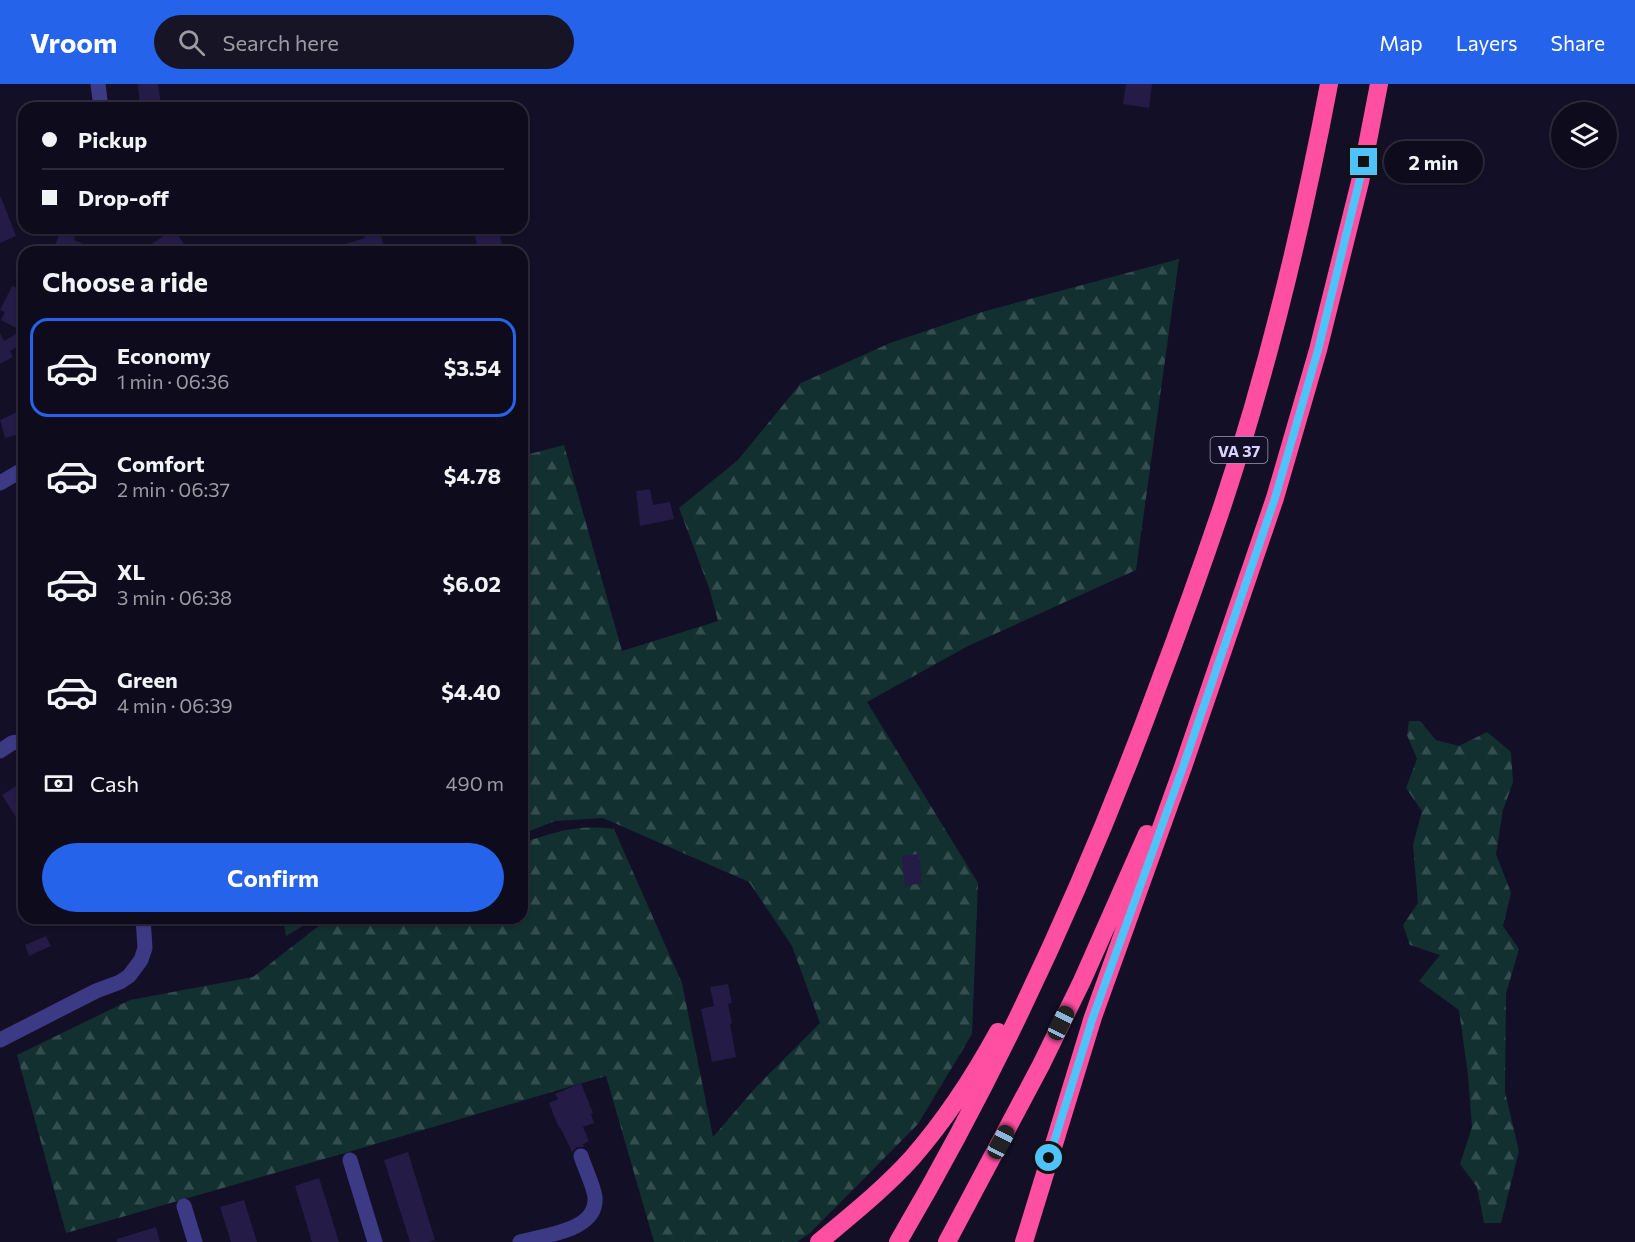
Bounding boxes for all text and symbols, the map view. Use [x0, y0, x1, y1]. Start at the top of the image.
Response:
search box [154, 15, 574, 69]
text: Vroom [30, 25, 118, 59]
icon: search [175, 26, 208, 59]
text: Search here [223, 29, 339, 56]
text: Map [1379, 30, 1423, 55]
text: Layers [1456, 30, 1518, 55]
text: Share [1551, 30, 1605, 55]
map controls [1551, 102, 1617, 168]
button: layers [1551, 102, 1617, 168]
text: Pickup [78, 126, 147, 153]
callout: 2 min [1385, 141, 1484, 183]
route end [1350, 148, 1377, 175]
text: 2 min [1409, 150, 1458, 174]
text: Drop-off [78, 184, 169, 211]
text: Choose a ride [42, 265, 208, 298]
icon: car [45, 341, 99, 395]
text: Economy [117, 342, 211, 369]
text: $3.54 [444, 354, 501, 381]
text: 1 min · 06:36 [117, 369, 229, 393]
road number: VA 37 [1210, 437, 1268, 463]
icon: car [45, 449, 99, 503]
text: Comfort [117, 450, 205, 477]
text: $4.78 [444, 462, 501, 489]
text: 2 min · 06:37 [117, 477, 230, 501]
icon: car [45, 557, 99, 611]
text: XL [117, 558, 145, 585]
text: $6.02 [443, 570, 501, 597]
text: 3 min · 06:38 [117, 585, 232, 609]
icon: car [45, 665, 99, 719]
text: Green [117, 666, 178, 693]
text: $4.40 [441, 678, 501, 705]
text: 4 min · 06:39 [117, 693, 233, 717]
icon: cash [42, 767, 75, 800]
text: Cash [90, 770, 139, 797]
text: 490 m [446, 771, 504, 795]
button: Confirm [42, 843, 504, 912]
car [1045, 1003, 1077, 1043]
car [985, 1122, 1017, 1162]
route start [1035, 1144, 1062, 1171]

